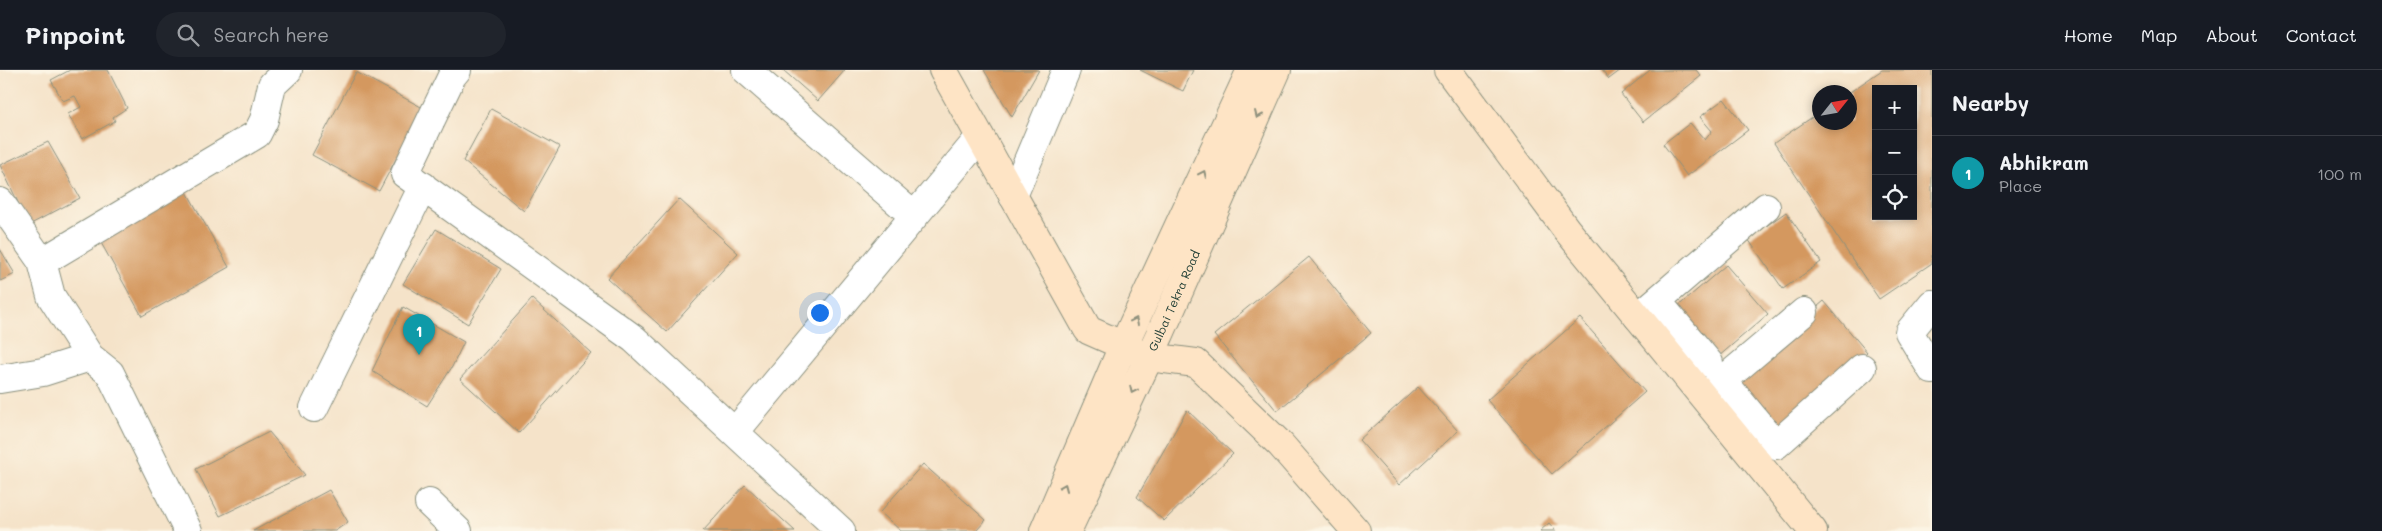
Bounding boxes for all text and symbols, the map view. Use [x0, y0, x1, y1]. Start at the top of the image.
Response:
search box [156, 12, 506, 57]
text: Pinpoint [25, 19, 126, 50]
icon: search [174, 21, 202, 49]
text: Search here [214, 22, 329, 47]
text: Home [2064, 23, 2113, 47]
text: Map [2141, 23, 2177, 47]
text: About [2205, 23, 2258, 47]
text: Contact [2286, 23, 2357, 47]
north arrow [1812, 85, 1857, 130]
map controls [1872, 85, 1917, 220]
button: + [1872, 85, 1917, 130]
text: Nearby [1952, 89, 2029, 116]
one-way arrow [1253, 110, 1264, 119]
button: − [1872, 130, 1917, 175]
text: Abhikram [1999, 150, 2089, 175]
text: 1 [1964, 163, 1972, 184]
text: 100 m [2317, 163, 2362, 184]
one-way arrow [1196, 170, 1207, 179]
button: locate [1872, 175, 1917, 220]
text: Place [1999, 175, 2042, 196]
street label: Gulbai Tekra Road [1144, 247, 1203, 354]
your location [807, 300, 833, 326]
pin: 1 [403, 314, 435, 355]
one-way arrow [1128, 317, 1139, 326]
one-way arrow [1129, 385, 1139, 394]
one-way arrow [1057, 483, 1068, 492]

